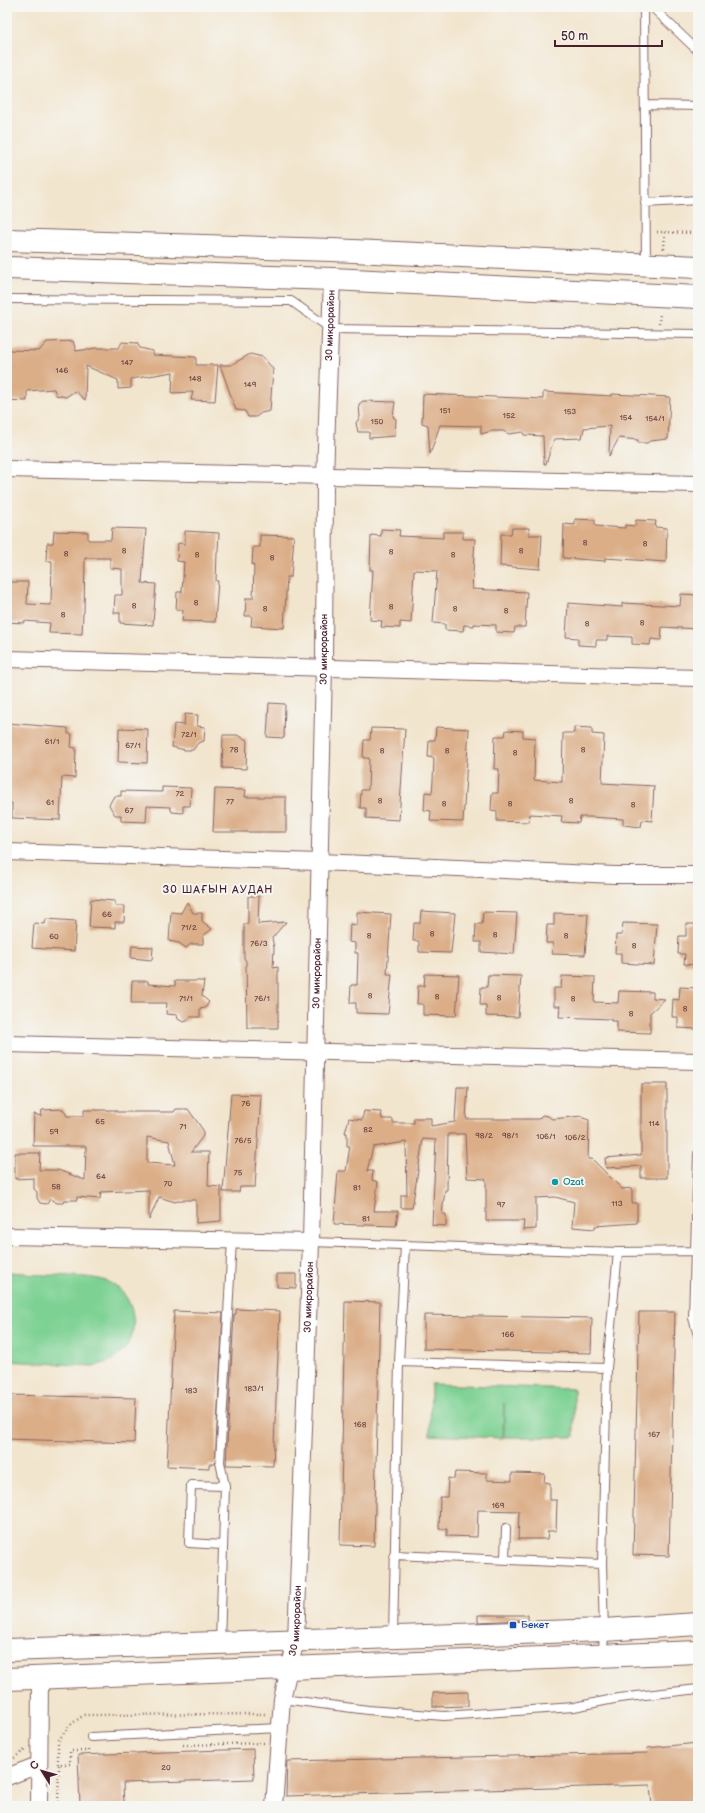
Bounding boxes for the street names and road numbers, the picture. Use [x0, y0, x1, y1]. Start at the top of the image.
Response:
street label: 30 микрорайон [323, 290, 338, 361]
street label: 30 микрорайон [318, 614, 330, 685]
street label: 30 микрорайон [310, 937, 324, 1009]
street label: 30 микрорайон [302, 1261, 316, 1333]
street label: 30 микрорайон [286, 1585, 304, 1658]

